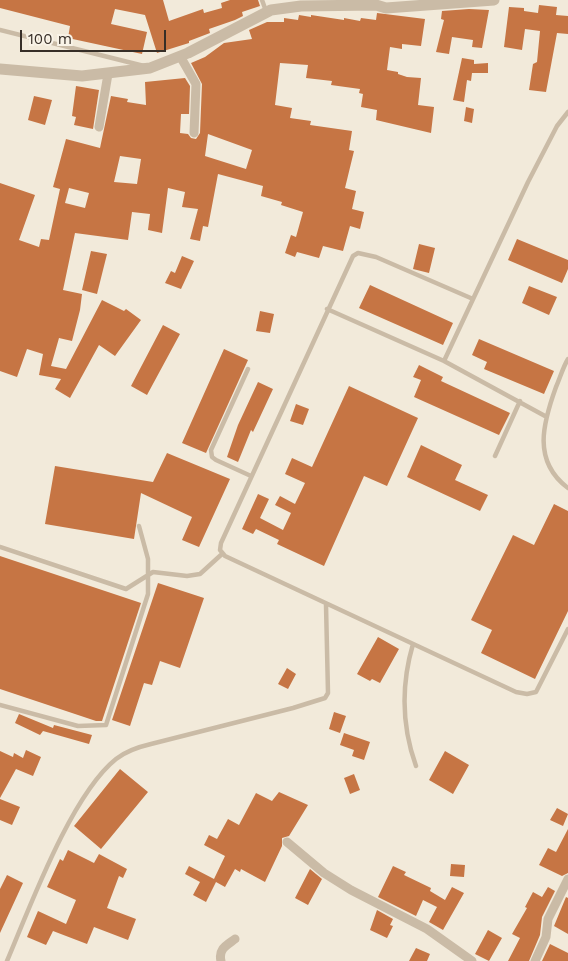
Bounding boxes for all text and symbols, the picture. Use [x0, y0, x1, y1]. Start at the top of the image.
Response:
scale bar [22, 20, 169, 52]
text: 100 m [28, 30, 72, 48]

